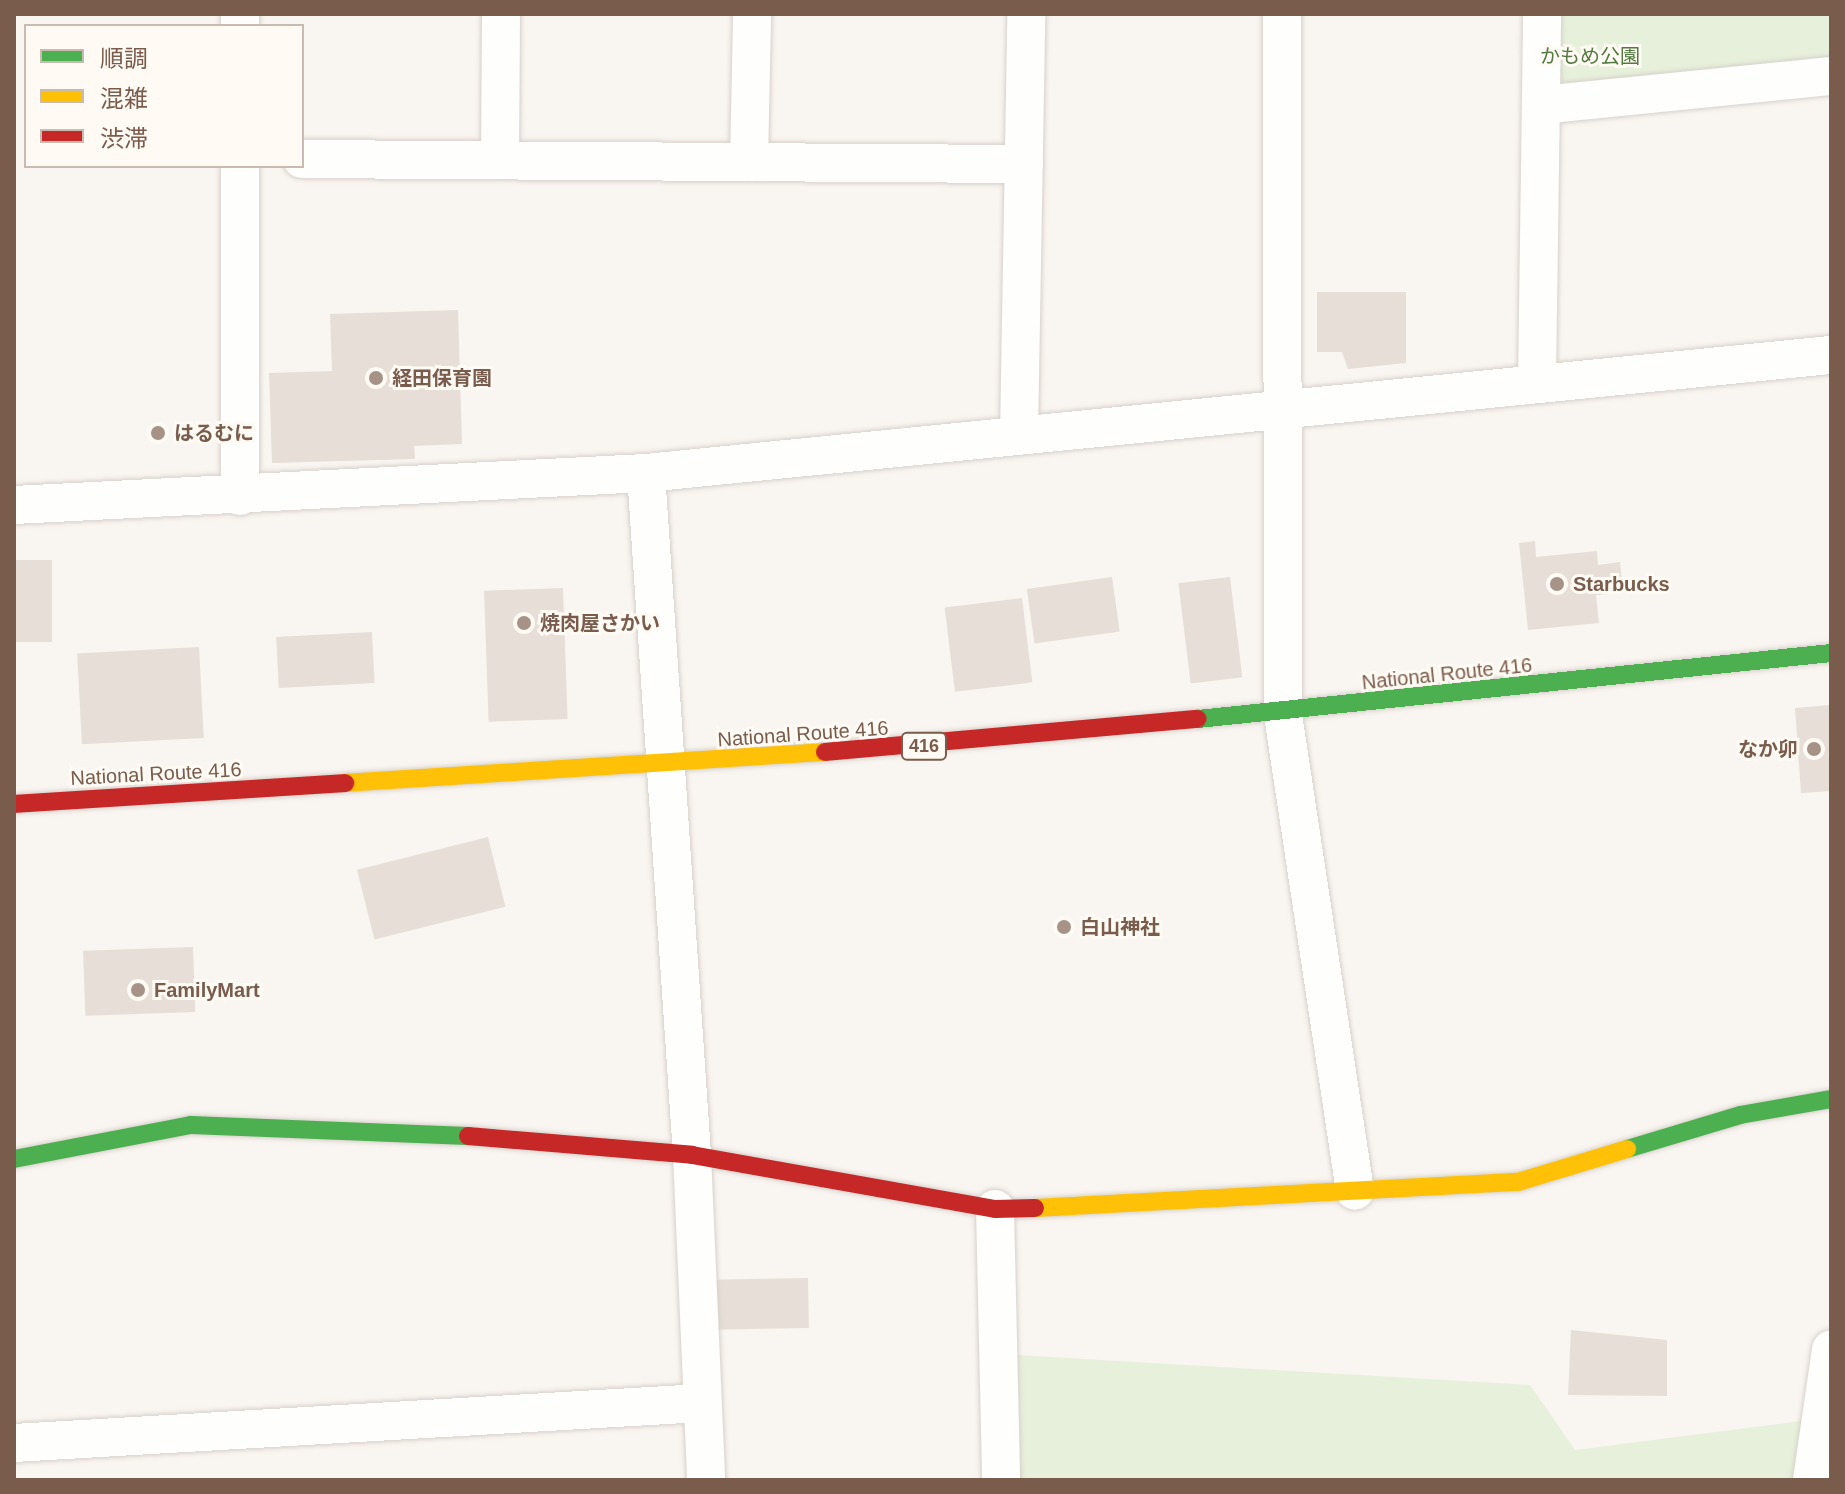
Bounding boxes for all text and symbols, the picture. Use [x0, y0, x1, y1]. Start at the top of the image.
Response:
legend [24, 24, 304, 168]
park label: かもめ公園 [1540, 44, 1640, 68]
text: 順調 [100, 45, 148, 72]
text: 混雑 [100, 85, 148, 112]
text: 渋滞 [100, 125, 148, 152]
place label: 経田保育園 [392, 366, 492, 390]
marker: 経田保育園 [367, 369, 385, 387]
place label: はるむに [174, 421, 254, 445]
marker: はるむに [149, 424, 167, 442]
place label: Starbucks [1573, 572, 1670, 596]
marker: Starbucks [1548, 575, 1566, 593]
place label: 焼肉屋さかい [540, 611, 660, 635]
marker: 焼肉屋さかい [515, 614, 533, 632]
street label: National Route 416 [1361, 653, 1533, 695]
street label: National Route 416 [717, 716, 889, 752]
road number: 416 [900, 732, 948, 760]
place label: なか卯 [1738, 737, 1798, 761]
marker: なか卯 [1805, 740, 1823, 758]
street label: National Route 416 [70, 758, 242, 790]
place label: 白山神社 [1080, 915, 1160, 939]
marker: 白山神社 [1055, 918, 1073, 936]
place label: FamilyMart [154, 978, 260, 1002]
marker: FamilyMart [129, 981, 147, 999]

